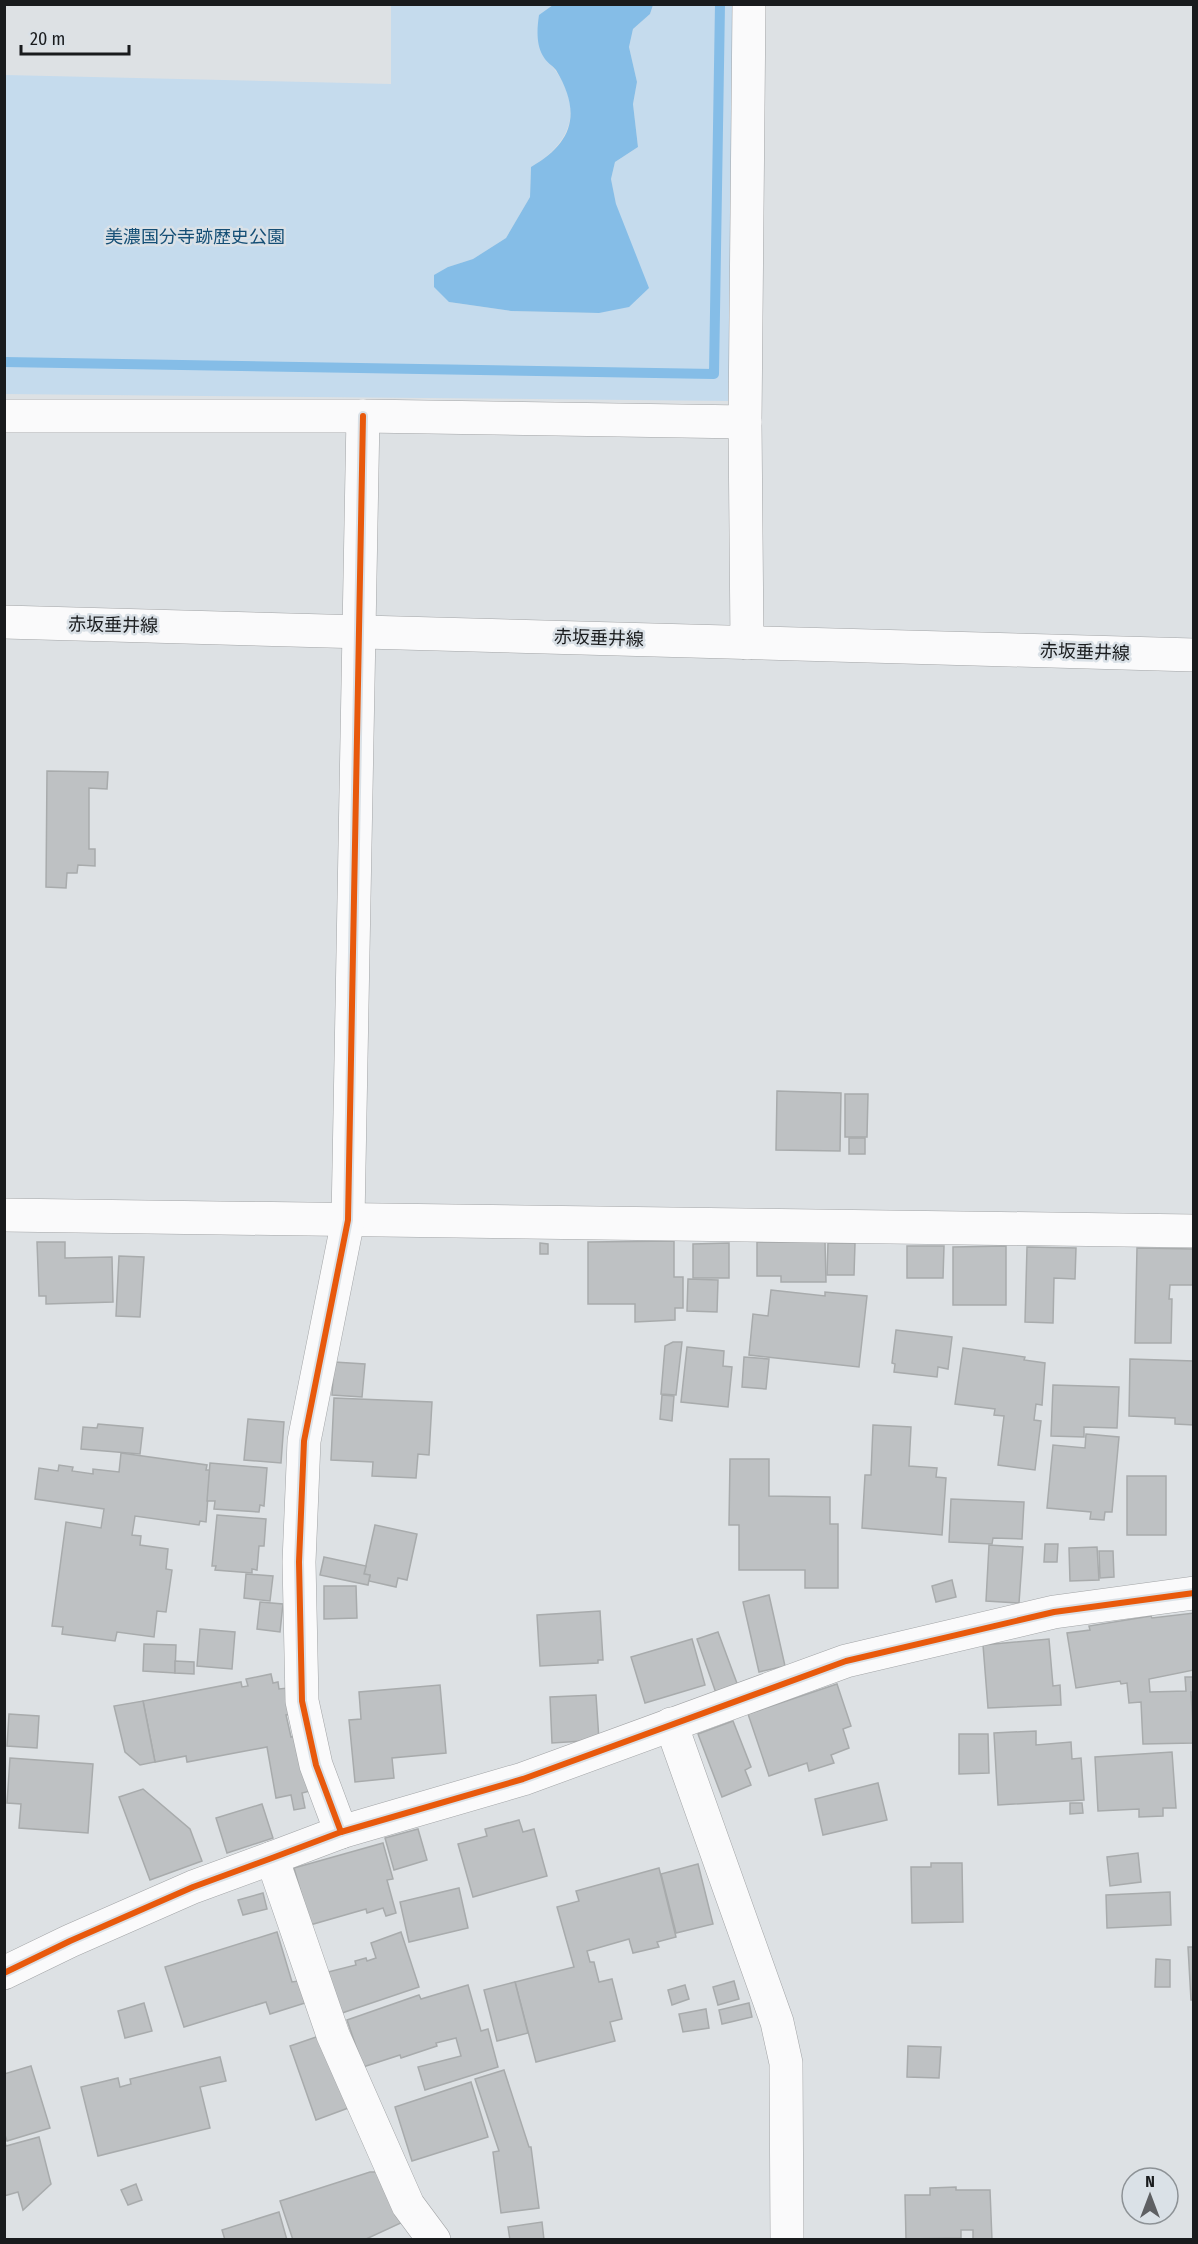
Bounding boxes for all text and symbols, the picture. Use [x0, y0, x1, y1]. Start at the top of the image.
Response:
scale bar [21, 18, 129, 56]
text: 20 m [30, 28, 65, 50]
park label: 美濃国分寺跡歴史公園 [105, 226, 285, 248]
street label: 赤坂垂井線 [68, 613, 158, 637]
street label: 赤坂垂井線 [554, 625, 644, 651]
street label: 赤坂垂井線 [1040, 639, 1130, 665]
north arrow [1120, 2166, 1180, 2226]
text: N [1145, 2172, 1155, 2191]

